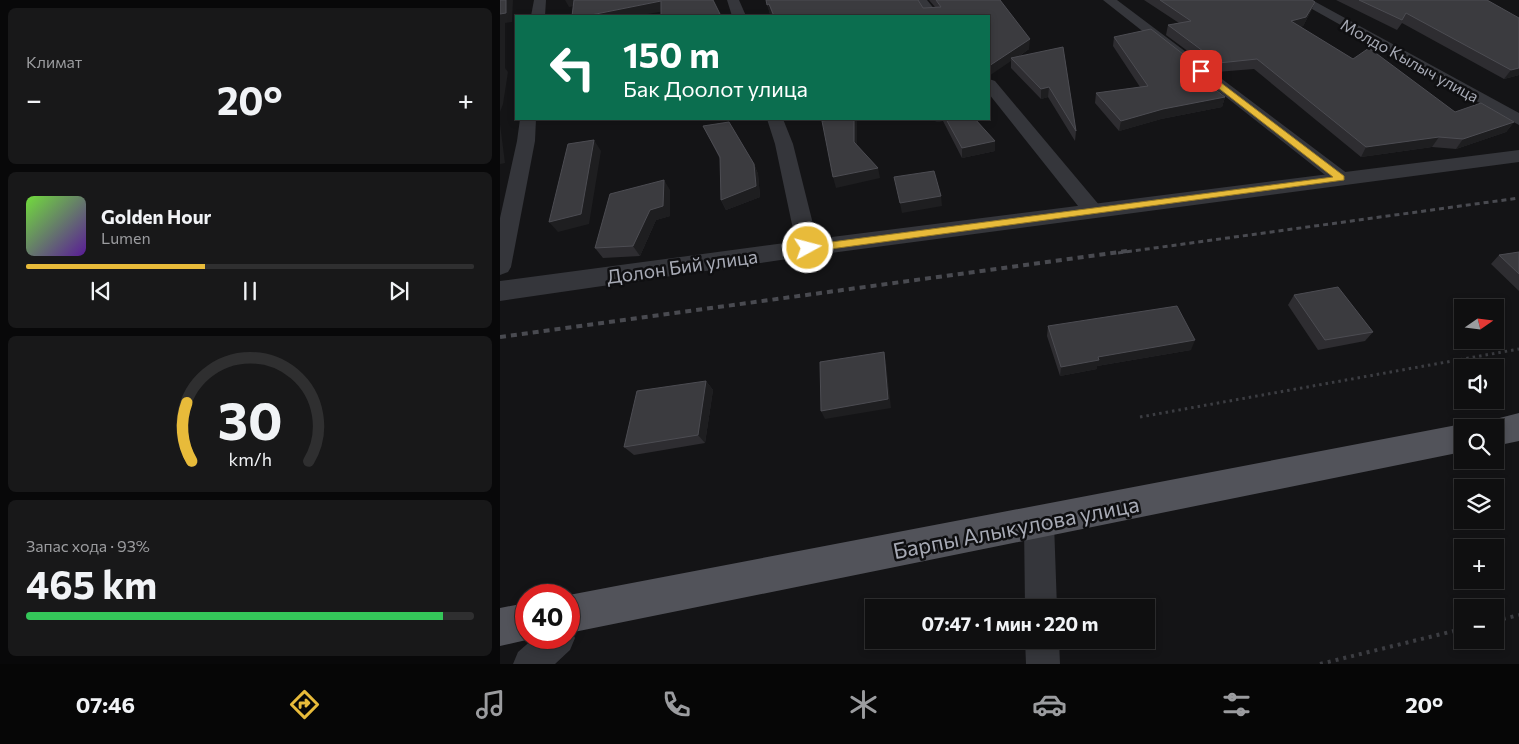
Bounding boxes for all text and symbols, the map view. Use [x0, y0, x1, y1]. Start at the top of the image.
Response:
street label: Молдо Кылыч улица [1338, 14, 1482, 106]
text: 150 m [623, 32, 720, 75]
icon: left [540, 35, 605, 100]
pin [1180, 50, 1222, 92]
text: Климат [26, 52, 82, 71]
icon: arrive [1187, 57, 1215, 85]
text: Бак Доолот улица [623, 75, 808, 102]
text: 20° [217, 76, 283, 123]
text: − [26, 82, 42, 116]
text: + [458, 82, 474, 116]
text: Golden Hour [101, 205, 211, 228]
position arrow [781, 221, 833, 273]
text: Lumen [101, 228, 151, 247]
street label: Долон Бий улица [605, 244, 759, 288]
icon: previous [87, 277, 115, 305]
icon: pause [236, 277, 264, 305]
icon: next [385, 277, 413, 305]
north arrow [1454, 299, 1504, 349]
map controls [1454, 299, 1504, 649]
button: sound [1454, 359, 1504, 409]
text: 30 [218, 387, 282, 451]
button: search [1454, 419, 1504, 469]
text: km/h [228, 448, 272, 470]
button: layers [1454, 479, 1504, 529]
street label: Барпы Алыкулова улица [891, 490, 1141, 564]
text: Запас хода · 93% [26, 536, 150, 555]
button: + [1454, 539, 1504, 589]
text: 465 km [26, 560, 157, 607]
speed limit sign: 40 [515, 584, 580, 649]
button: − [1454, 599, 1504, 649]
text: 07:47 · 1 мин · 220 m [922, 612, 1098, 635]
icon: directions [287, 687, 322, 722]
icon: music [473, 687, 508, 722]
icon: phone [659, 687, 694, 722]
icon: climate [846, 687, 881, 722]
icon: car [1032, 687, 1067, 722]
icon: filters [1219, 687, 1254, 722]
text: 07:46 [76, 691, 135, 718]
text: 20° [1405, 691, 1443, 718]

